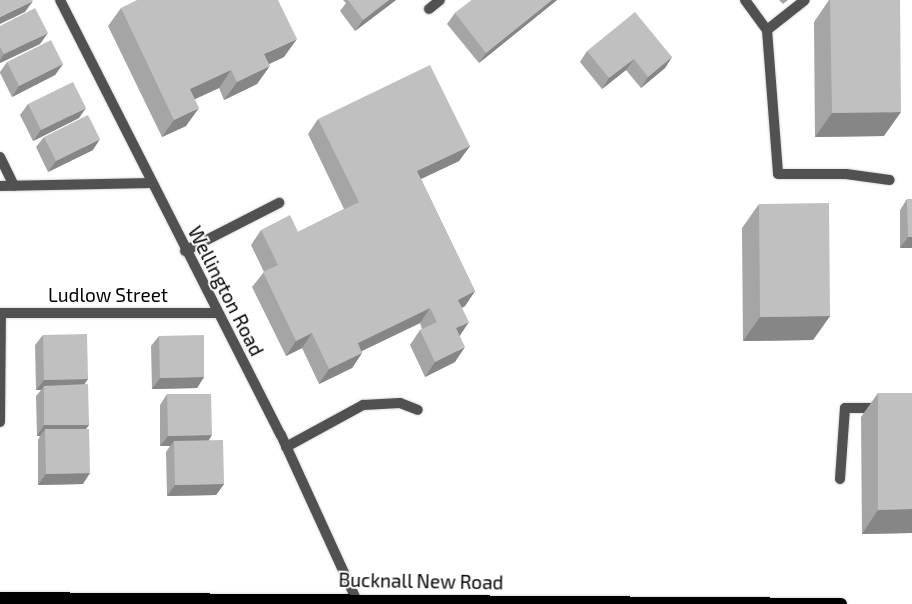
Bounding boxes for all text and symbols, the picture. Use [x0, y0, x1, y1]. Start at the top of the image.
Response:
street label: Wellington Road [183, 222, 269, 360]
street label: Ludlow Street [48, 284, 168, 306]
street label: Bucknall New Road [338, 568, 504, 594]

